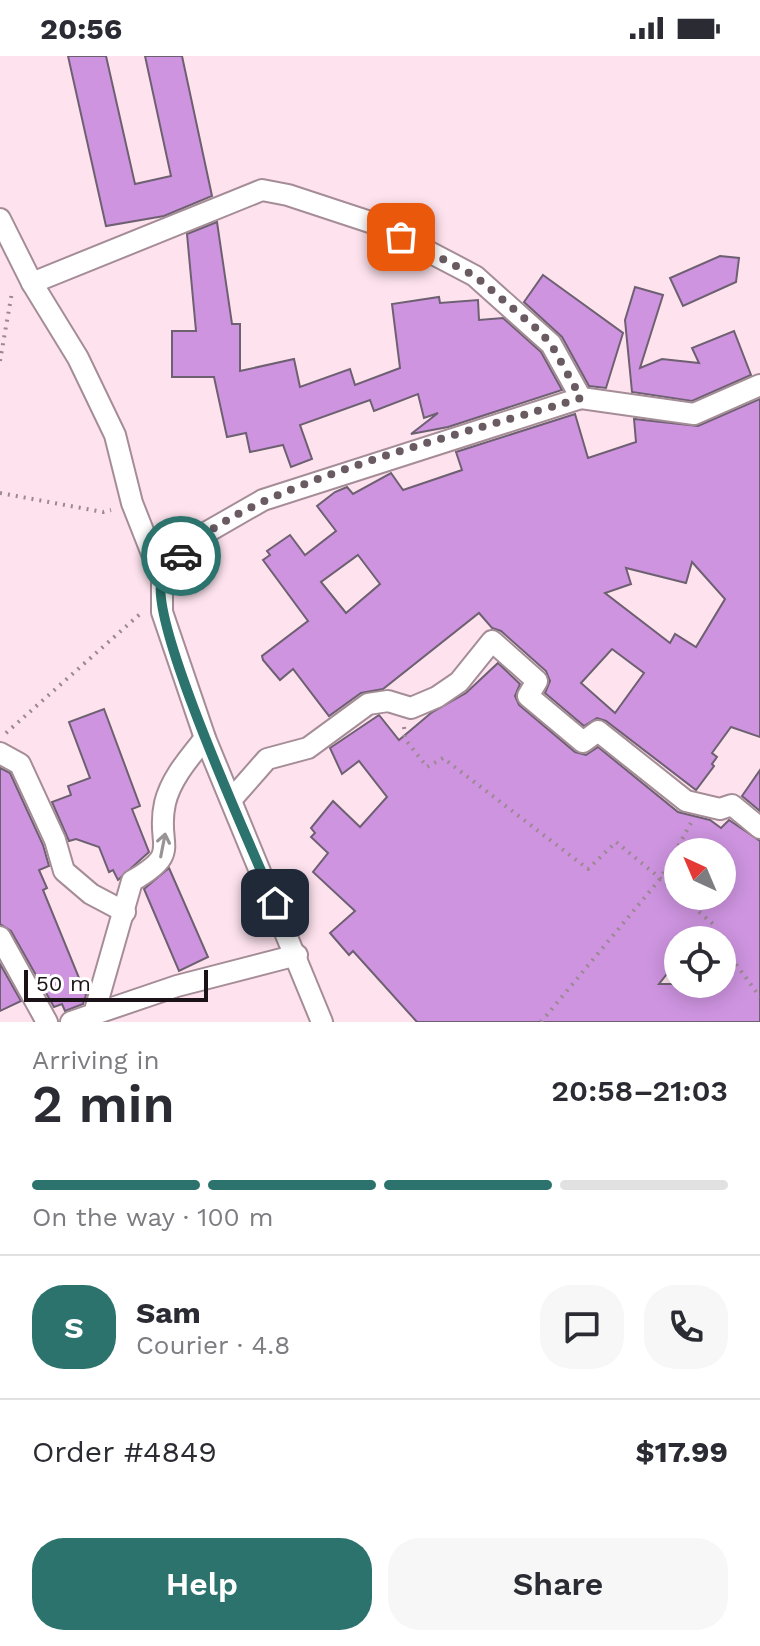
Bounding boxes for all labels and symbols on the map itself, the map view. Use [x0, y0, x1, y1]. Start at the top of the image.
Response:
pin [367, 203, 435, 271]
courier [141, 516, 221, 596]
one-way arrow [156, 833, 171, 859]
north arrow [664, 838, 736, 910]
pin [241, 869, 309, 937]
scale bar [24, 966, 208, 1002]

